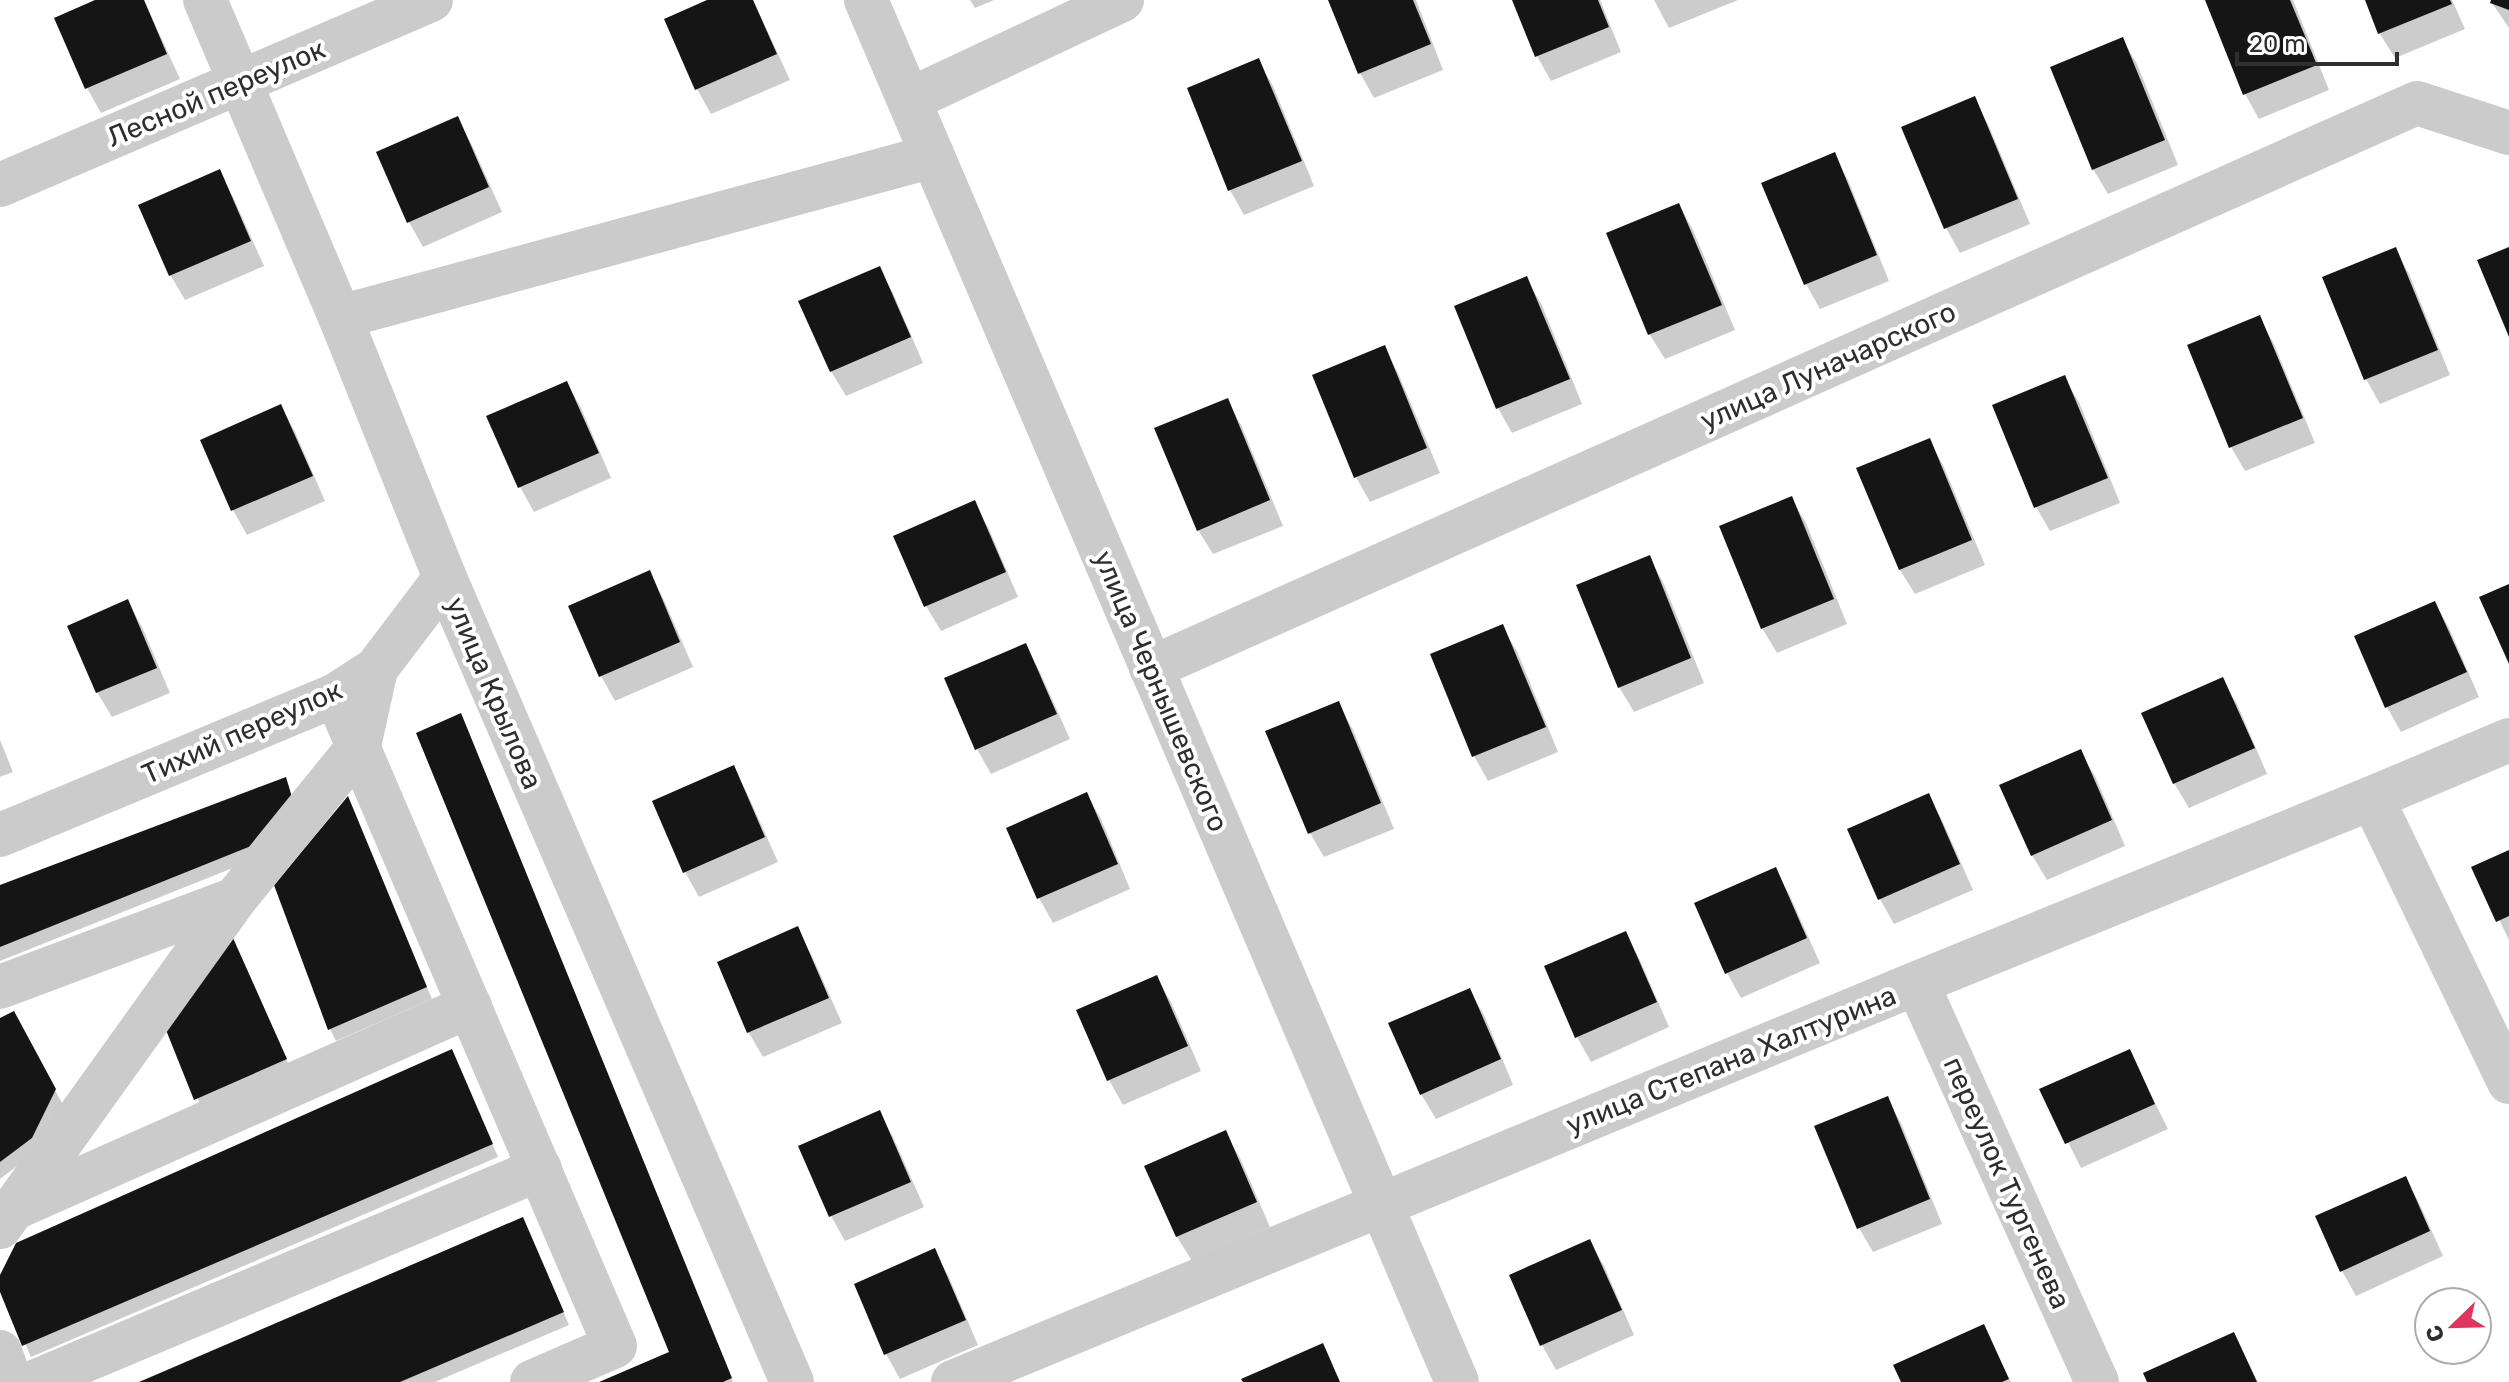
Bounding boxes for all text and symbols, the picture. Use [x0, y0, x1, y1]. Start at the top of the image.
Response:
scale bar [2237, 16, 2397, 66]
text: 20 m [2249, 30, 2306, 58]
street label: Лесной переулок [102, 32, 330, 154]
street label: улица Луначарского [1695, 295, 1961, 437]
street label: улица Чернышевского [1087, 546, 1235, 836]
street label: улица Крылова [439, 592, 549, 794]
street label: Тихий переулок [137, 673, 347, 791]
street label: улица Степана Халтурина [1561, 979, 1901, 1141]
street label: переулок Тургенева [1937, 1052, 2077, 1314]
north arrow [2413, 1286, 2493, 1366]
text: С [2420, 1321, 2450, 1346]

